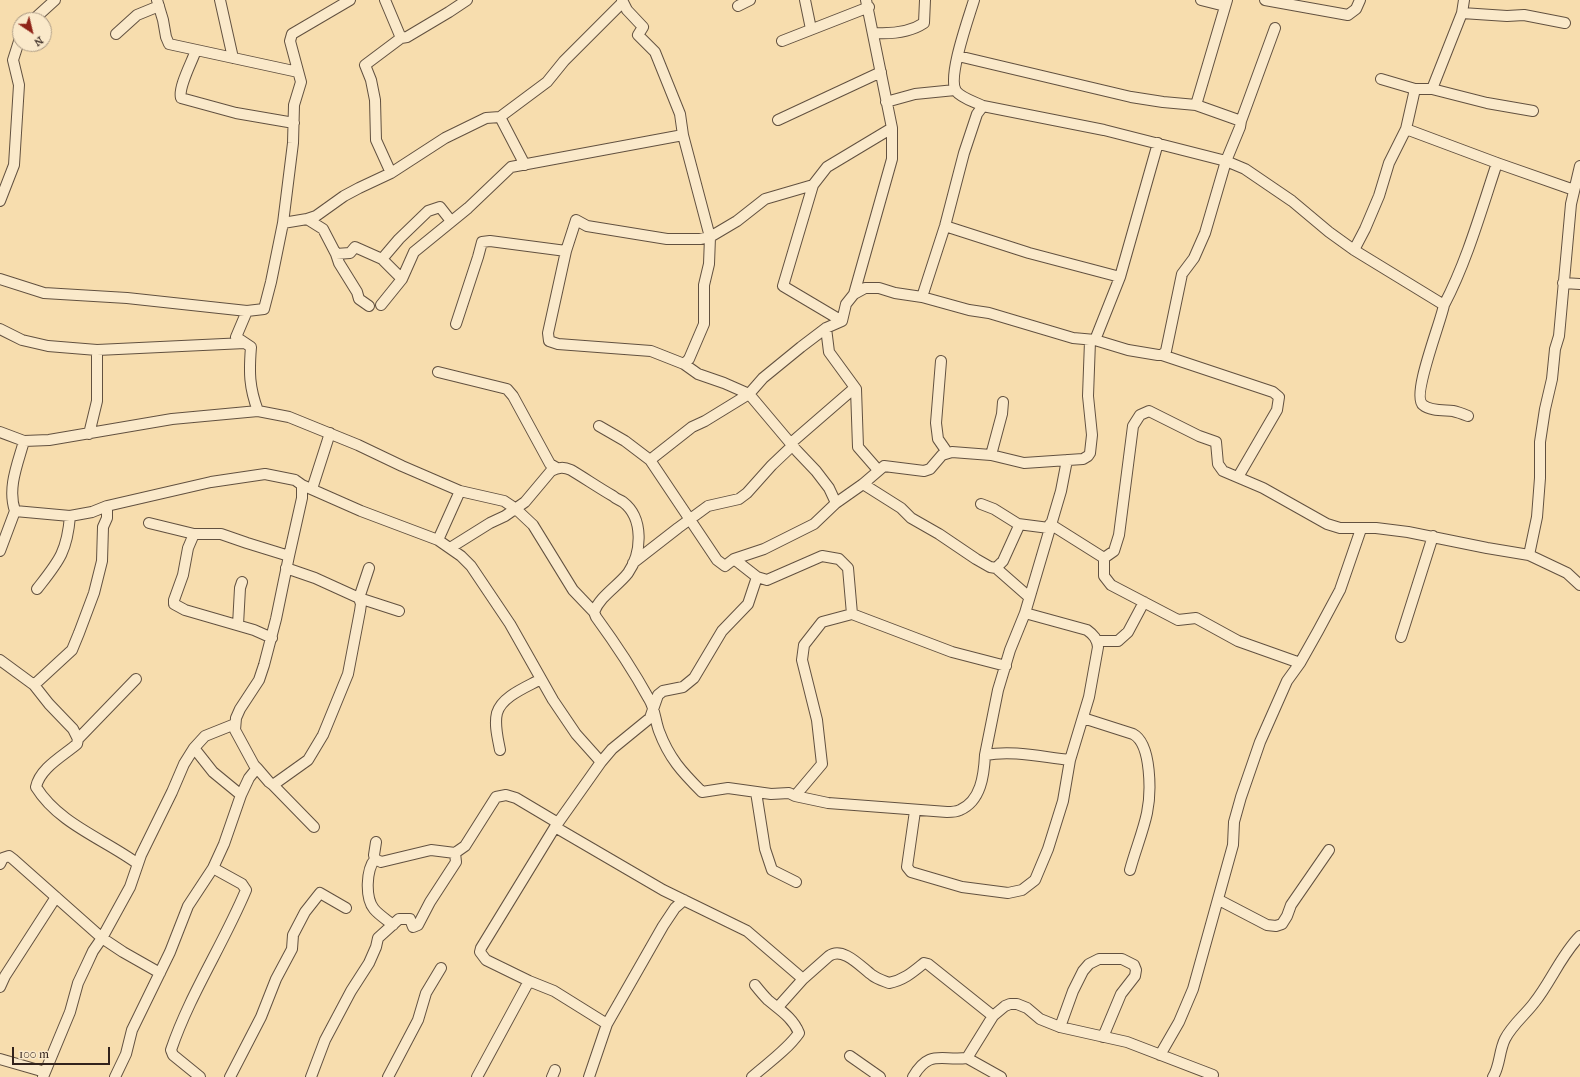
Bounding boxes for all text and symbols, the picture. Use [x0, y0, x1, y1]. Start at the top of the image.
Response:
north arrow [12, 12, 52, 52]
text: N [31, 34, 46, 49]
scale bar [14, 1039, 112, 1065]
text: 100 m [19, 1047, 49, 1061]

